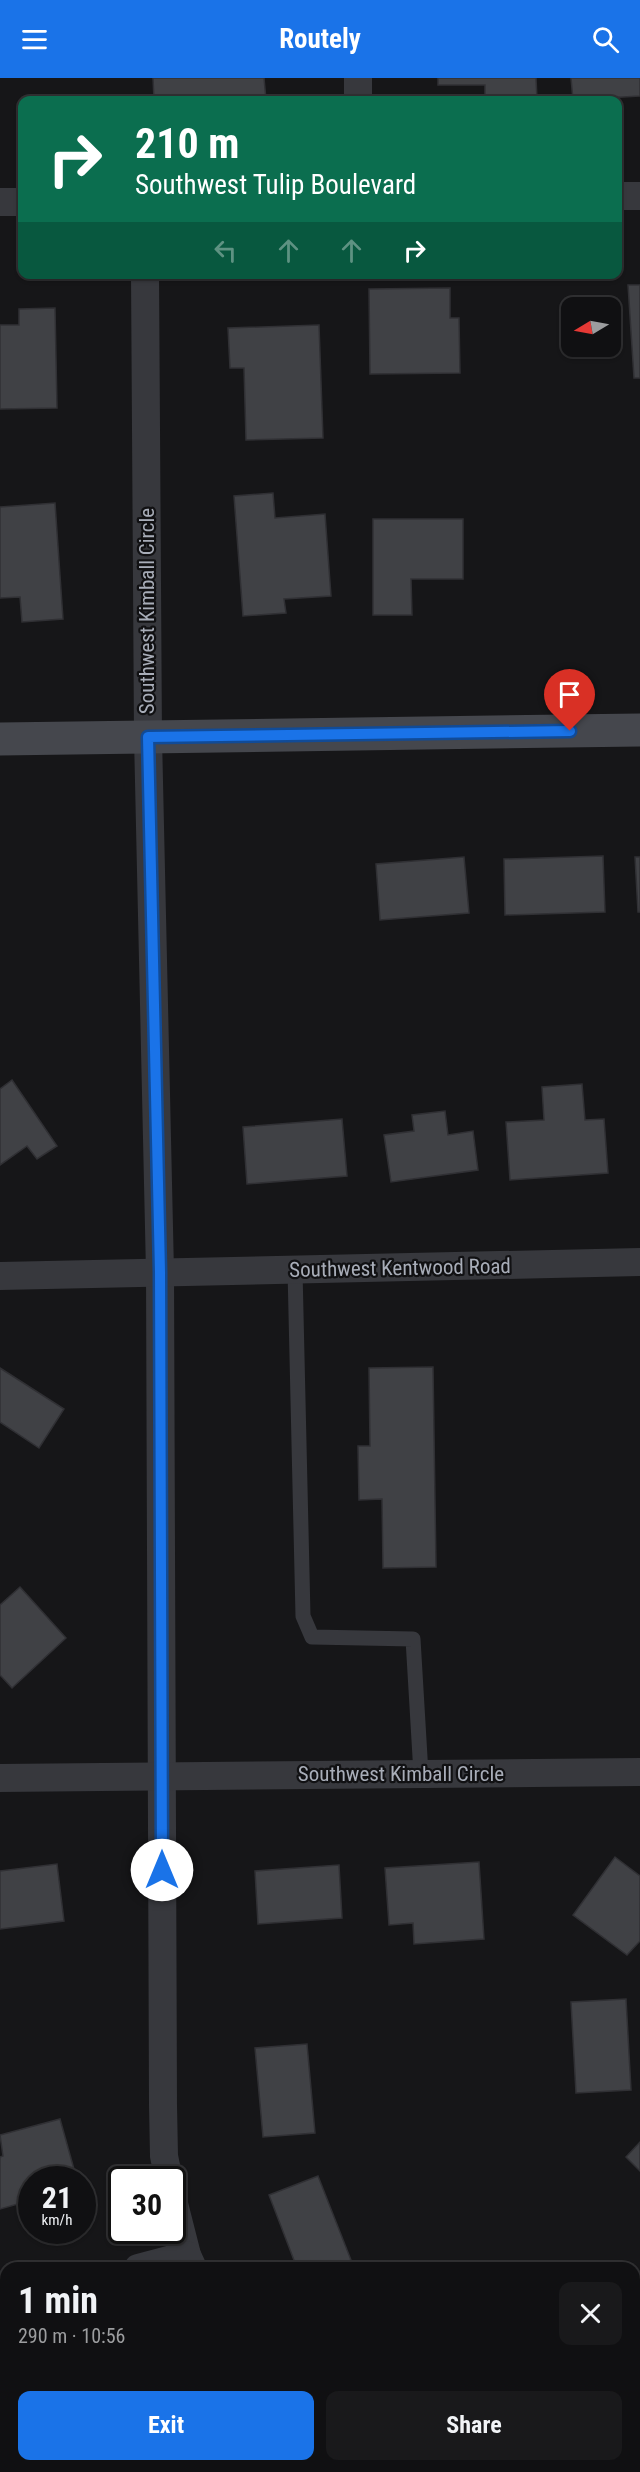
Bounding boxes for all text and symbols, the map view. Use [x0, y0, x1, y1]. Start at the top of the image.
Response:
icon: menu [18, 23, 51, 56]
text: Routely [279, 23, 361, 55]
icon: search [589, 23, 622, 56]
text: 210 m [135, 119, 240, 168]
icon: right [36, 120, 114, 198]
text: Southwest Tulip Boulevard [135, 169, 416, 201]
icon: left [209, 234, 242, 267]
icon: ahead [272, 234, 305, 267]
icon: ahead [335, 234, 368, 267]
icon: right [398, 234, 431, 267]
north arrow [561, 297, 621, 357]
map controls [561, 297, 621, 357]
street label: Southwest Kimball Circle [135, 508, 159, 714]
pin [544, 669, 595, 731]
icon: arrive [553, 678, 586, 711]
street label: Southwest Kentwood Road [289, 1254, 511, 1282]
street label: Southwest Kimball Circle [298, 1762, 504, 1786]
position arrow [130, 1838, 194, 1902]
speed limit sign: 30 [108, 2166, 186, 2244]
text: 21 [42, 2180, 72, 2215]
text: km/h [42, 2211, 72, 2229]
text: 1 min [18, 2280, 98, 2322]
button: close [559, 2282, 622, 2345]
text: 290 m · 10:56 [18, 2324, 125, 2348]
button: Exit [18, 2391, 314, 2460]
button: Share [326, 2391, 622, 2460]

